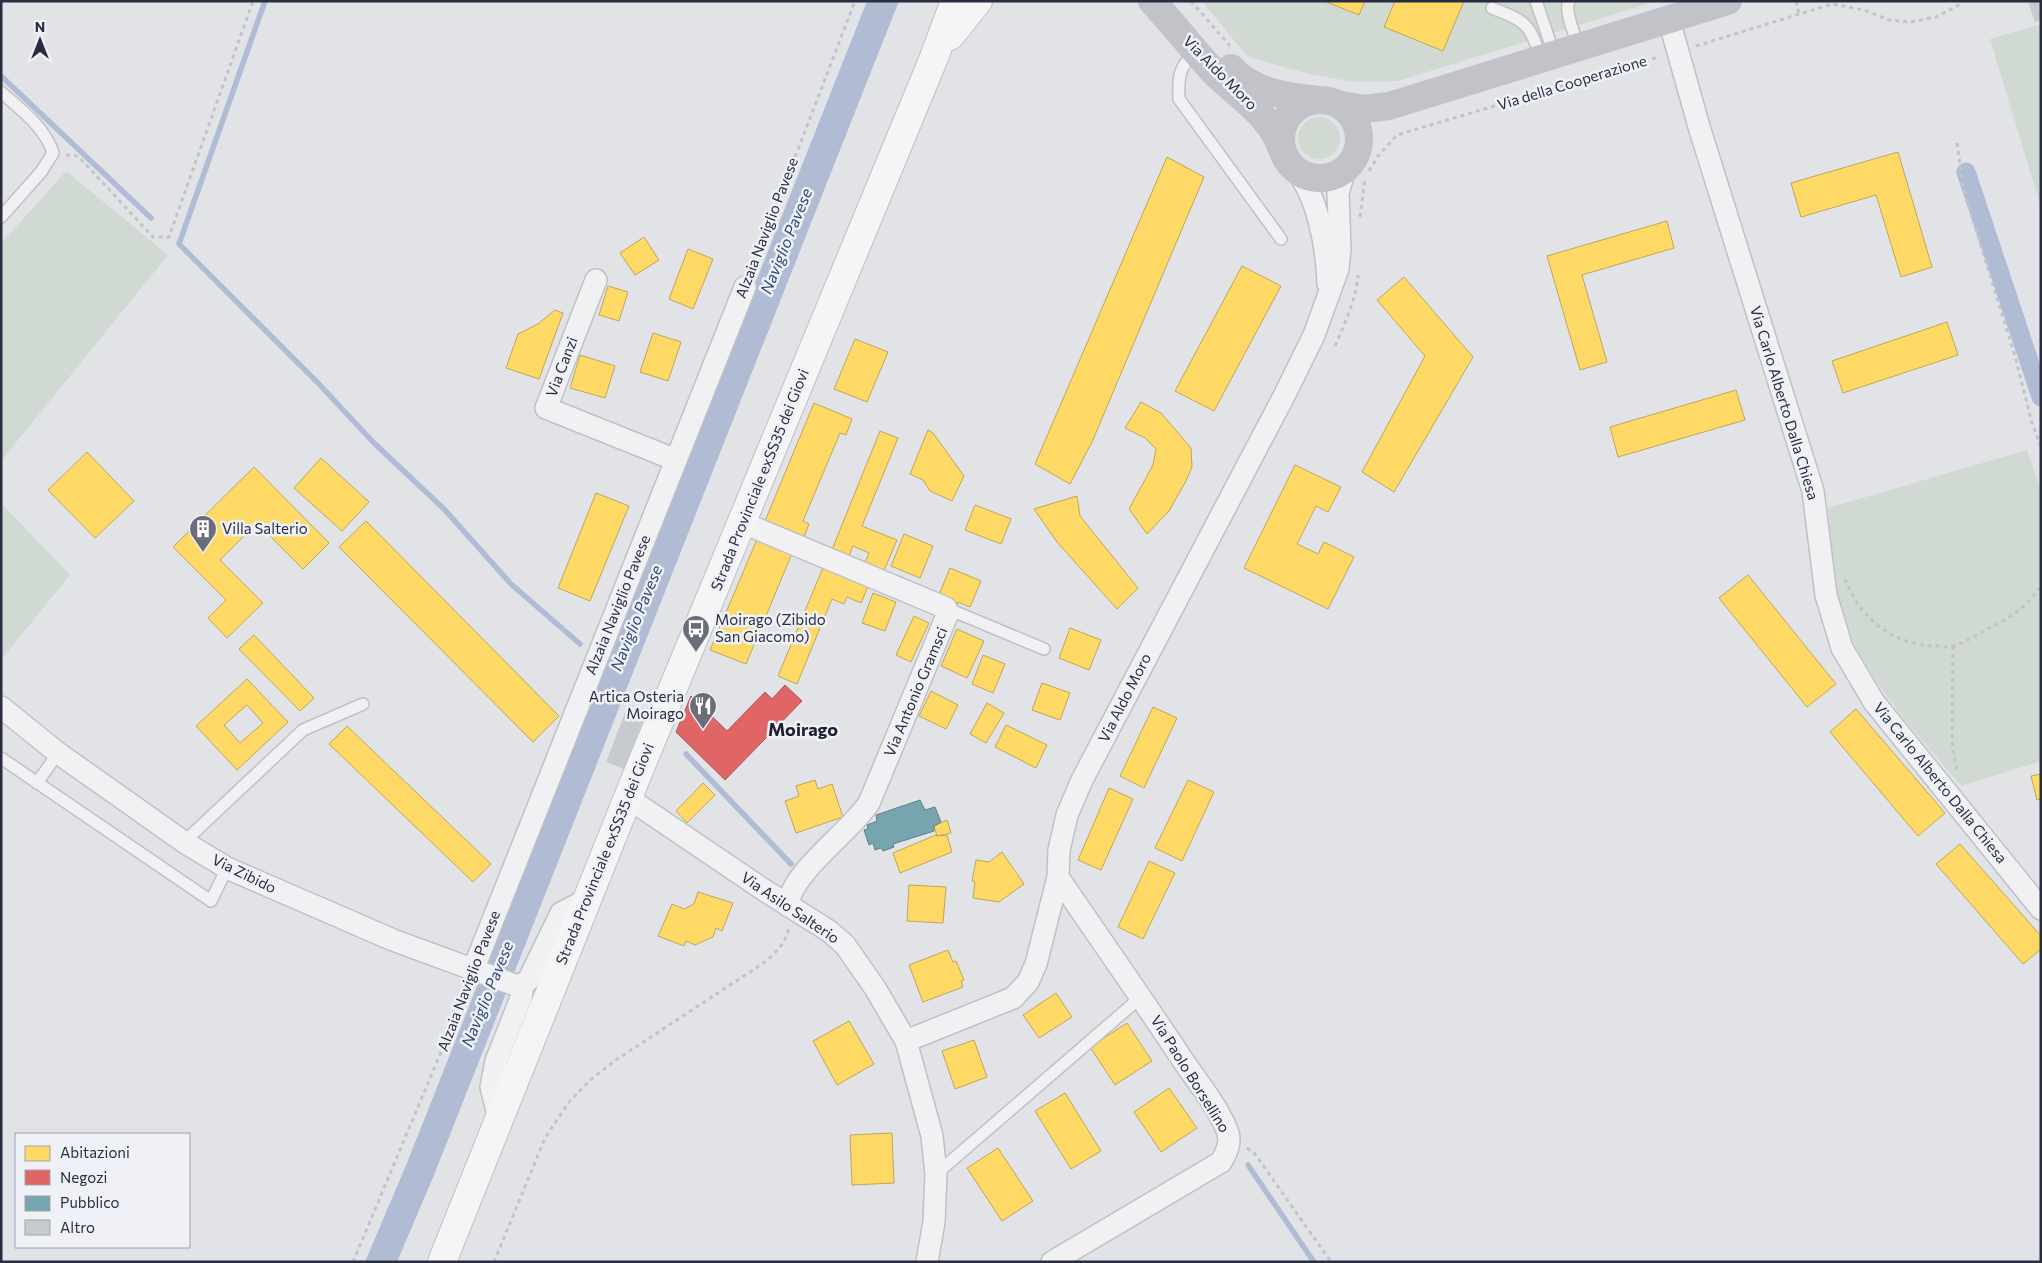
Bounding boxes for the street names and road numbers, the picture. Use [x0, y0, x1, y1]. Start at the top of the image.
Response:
street label: Via Aldo Moro [1180, 31, 1262, 113]
street label: Via della Cooperazione [1495, 51, 1649, 113]
street label: Alzaia Naviglio Pavese [732, 155, 802, 301]
street label: Via Carlo Alberto Dalla Chiesa [1747, 303, 1823, 502]
street label: Via Canzi [541, 334, 581, 399]
street label: Strada Provinciale exSS35 dei Giovi [706, 366, 812, 593]
street label: Alzaia Naviglio Pavese [582, 532, 654, 678]
street label: Via Antonio Gramsci [880, 624, 951, 759]
street label: Via Aldo Moro [1094, 650, 1154, 745]
street label: Via Carlo Alberto Dalla Chiesa [1870, 698, 2011, 867]
street label: Strada Provinciale exSS35 dei Giovi [551, 740, 657, 967]
street label: Via Zibido [209, 850, 279, 896]
street label: Via Asilo Salterio [738, 868, 843, 947]
street label: Alzaia Naviglio Pavese [434, 908, 504, 1054]
street label: Via Paolo Borsellino [1147, 1012, 1234, 1135]

